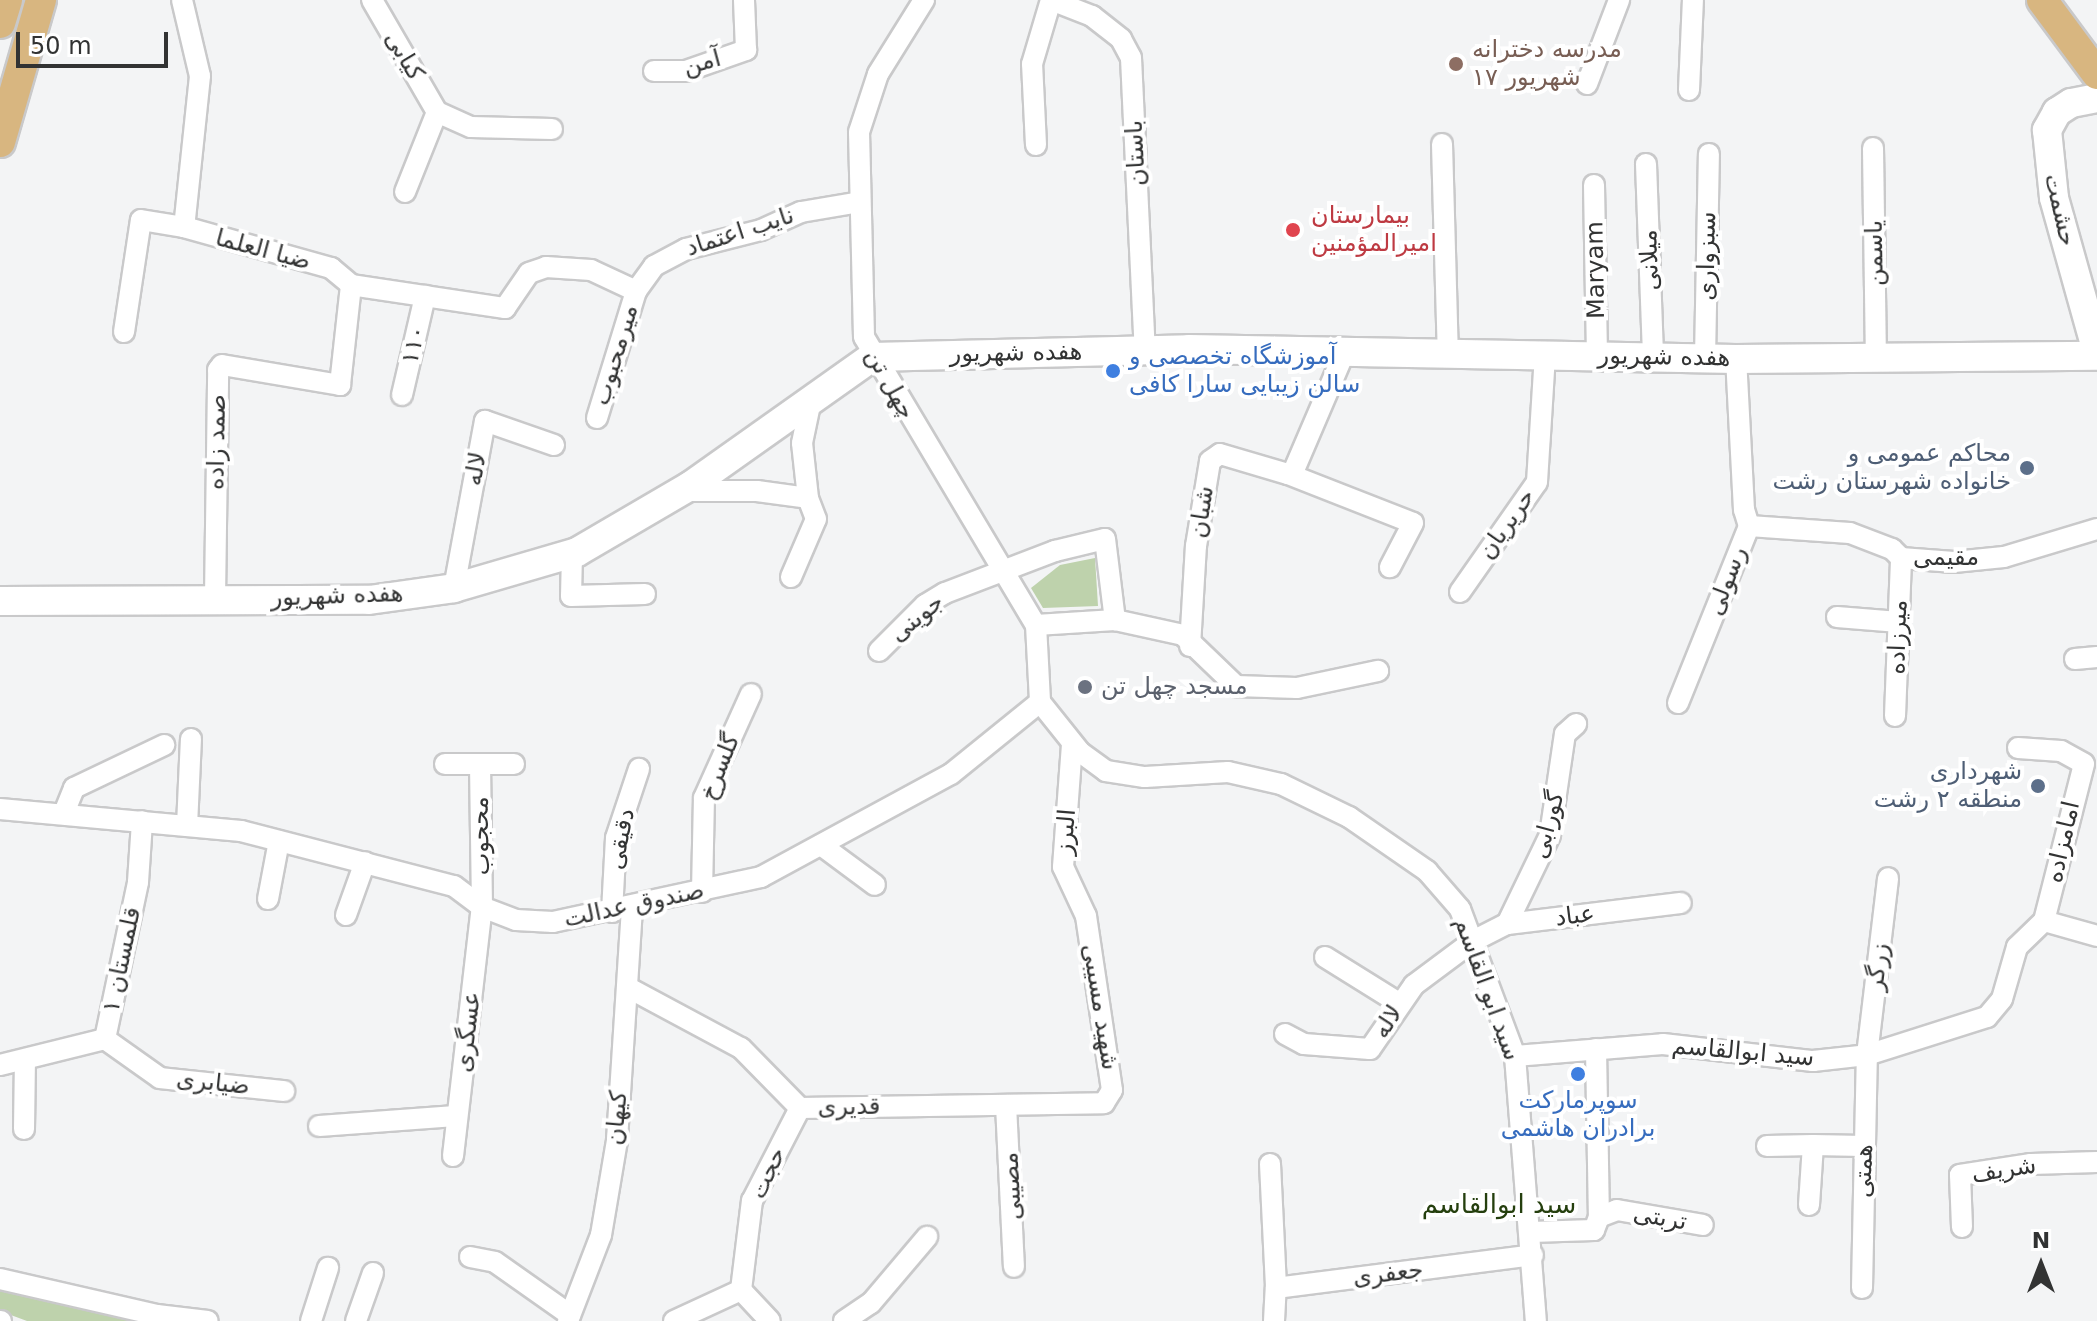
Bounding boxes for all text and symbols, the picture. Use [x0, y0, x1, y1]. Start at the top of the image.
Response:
scale bar [20, 16, 172, 66]
street label: کیابی [378, 26, 430, 86]
text: 50 m [30, 32, 92, 60]
place label: مدرسه دخترانه ۱۷ شهریور [1472, 36, 1622, 92]
street label: آمن [680, 44, 724, 82]
marker: مدرسه دخترانه ۱۷ شهریور [1447, 55, 1465, 73]
street label: باستان [1120, 119, 1152, 187]
street label: حشمت [2038, 171, 2082, 249]
street label: نایب اعتماد [682, 201, 798, 263]
place label: بیمارستان امیرالمؤمنین [1311, 202, 1437, 258]
street label: سبزواری [1692, 211, 1722, 301]
marker: بیمارستان امیرالمؤمنین [1282, 219, 1304, 241]
street label: یاسمن [1860, 220, 1890, 286]
street label: Maryam [1581, 221, 1611, 319]
street label: ضیا العلما [212, 224, 314, 276]
street label: میلانی [1635, 229, 1665, 291]
street label: میرمحبوب [587, 301, 645, 409]
street label: ۱۱۰ [396, 323, 432, 367]
street label: هفده شهریور [949, 337, 1083, 369]
street label: هفده شهریور [1597, 341, 1731, 373]
street label: چهل تن [859, 343, 921, 425]
place label: آموزشگاه تخصصی و سالن زیبایی سارا کافی [1129, 343, 1360, 399]
marker: آموزشگاه تخصصی و سالن زیبایی سارا کافی [1104, 362, 1122, 380]
street label: صمد زاده [202, 394, 232, 490]
place label: محاکم عمومی و خانواده شهرستان رشت [1773, 440, 2011, 496]
street label: لاله [459, 450, 493, 488]
marker: محاکم عمومی و خانواده شهرستان رشت [2018, 459, 2036, 477]
street label: حریریان [1472, 483, 1542, 565]
street label: شبان [1184, 484, 1220, 540]
street label: رسولی [1701, 543, 1753, 619]
street label: مقیمی [1913, 544, 1979, 572]
street label: هفده شهریور [270, 579, 404, 613]
street label: جوینی [884, 588, 950, 648]
street label: میرزاده [1882, 599, 1914, 675]
place label: مسجد چهل تن [1101, 673, 1248, 701]
marker: مسجد چهل تن [1076, 678, 1094, 696]
street label: گلسرخ [694, 729, 746, 805]
place label: شهرداری منطقه ۲ رشت [1874, 758, 2022, 814]
marker: شهرداری منطقه ۲ رشت [2029, 777, 2047, 795]
street label: گورابی [1525, 788, 1571, 862]
street label: محجوب [466, 796, 496, 876]
street label: امامزاده [2040, 798, 2086, 886]
street label: دقیقی [601, 806, 641, 872]
street label: البرز [1050, 808, 1082, 856]
street label: صندوق عدالت [561, 876, 707, 934]
street label: عباد [1554, 899, 1596, 933]
street label: قلمستان ۱ [97, 904, 147, 1016]
street label: سید ابو القاسم [1448, 913, 1526, 1065]
street label: زرگر [1861, 941, 1895, 993]
street label: شهید مسیبی [1076, 942, 1124, 1072]
street label: عسگری [449, 990, 487, 1074]
street label: لاله [1367, 1000, 1409, 1044]
street label: سید ابوالقاسم [1671, 1031, 1815, 1073]
street label: ضیابری [175, 1065, 251, 1101]
marker: سوپرمارکت برادران هاشمی [1569, 1065, 1587, 1083]
place label: سوپرمارکت برادران هاشمی [1501, 1087, 1655, 1143]
street label: کیهان [600, 1090, 634, 1146]
street label: قدیری [817, 1092, 881, 1122]
street label: حجت [744, 1142, 792, 1204]
street label: همتی [1849, 1144, 1879, 1198]
street label: مصیبی [996, 1151, 1028, 1221]
street label: شریف [1970, 1151, 2038, 1189]
district label: سید ابوالقاسم [1422, 1189, 1576, 1221]
street label: تربتی [1631, 1199, 1689, 1237]
north arrow [2001, 1225, 2081, 1305]
text: N [2032, 1228, 2050, 1253]
street label: جعفری [1351, 1255, 1425, 1293]

